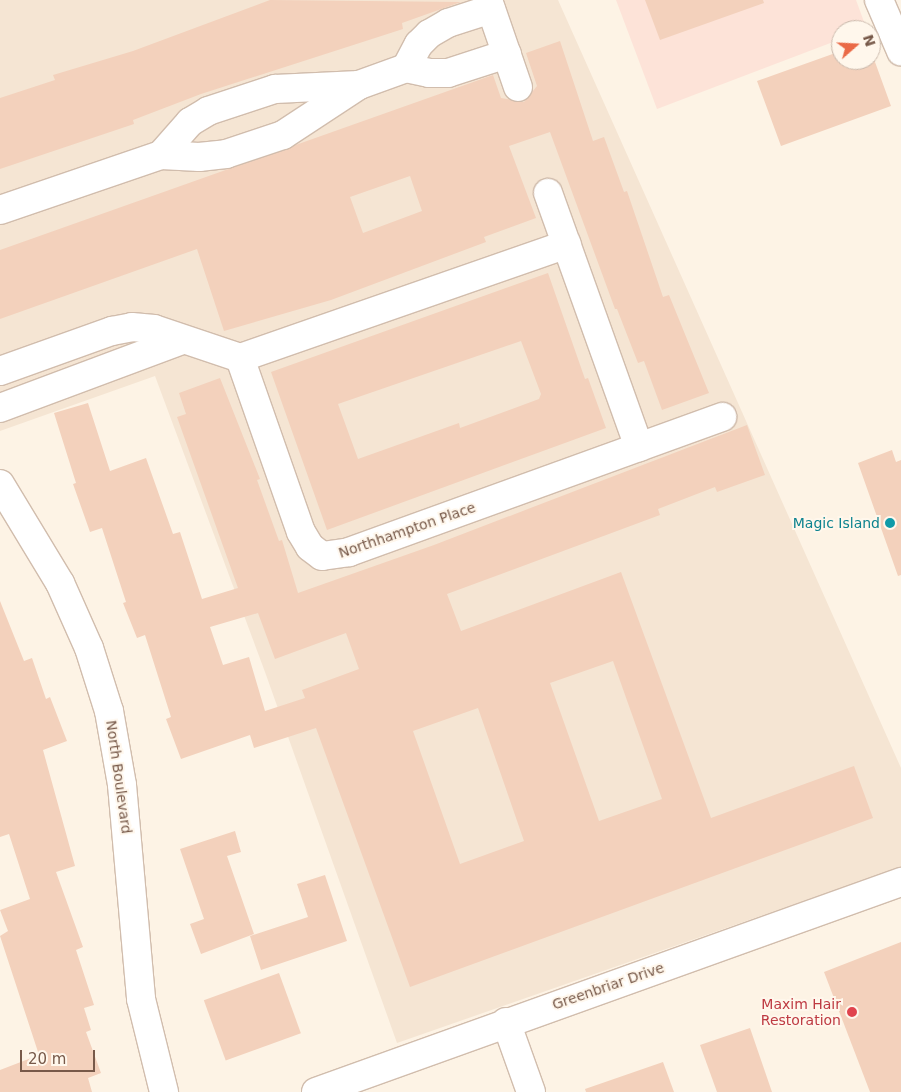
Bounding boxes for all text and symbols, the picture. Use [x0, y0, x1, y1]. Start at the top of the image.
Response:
north arrow [831, 20, 881, 70]
text: N [860, 32, 879, 49]
street label: Northhampton Place [336, 499, 478, 561]
place label: Magic Island [793, 515, 880, 531]
marker: Magic Island [884, 517, 896, 529]
street label: North Boulevard [103, 719, 135, 835]
street label: Greenbriar Drive [550, 959, 666, 1013]
place label: Maxim Hair Restoration [761, 996, 841, 1028]
marker: Maxim Hair Restoration [845, 1005, 859, 1019]
scale bar [22, 1040, 98, 1072]
text: 20 m [28, 1050, 66, 1068]

